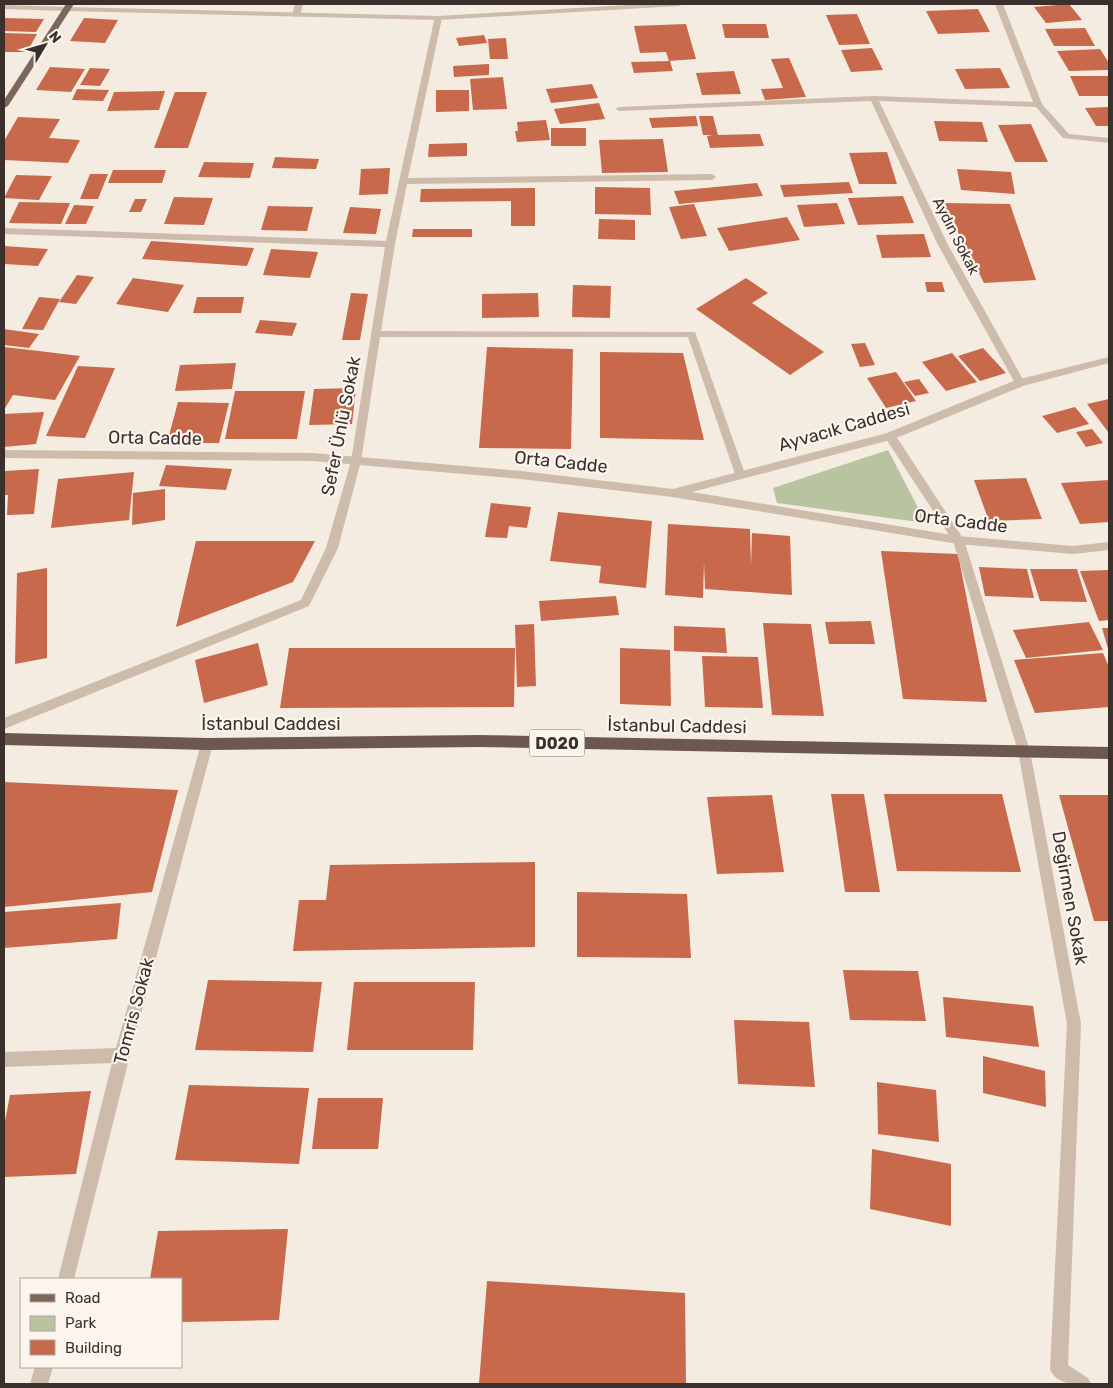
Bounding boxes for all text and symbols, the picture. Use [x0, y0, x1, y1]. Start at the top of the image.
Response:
north arrow [20, 20, 70, 70]
text: N [45, 28, 65, 47]
street label: Aydın Sokak [929, 194, 983, 278]
street label: Sefer Ünlü Sokak [317, 354, 365, 498]
street label: Ayvacık Caddesi [776, 398, 912, 456]
street label: Orta Cadde [108, 426, 202, 450]
street label: Orta Cadde [513, 446, 609, 478]
street label: Orta Cadde [913, 504, 1009, 538]
street label: İstanbul Caddesi [201, 713, 341, 735]
street label: İstanbul Caddesi [607, 714, 747, 738]
road number: D020 [530, 730, 584, 756]
street label: Değirmen Sokak [1047, 829, 1093, 967]
street label: Tomris Sokak [109, 955, 159, 1067]
legend [20, 1278, 182, 1368]
text: Road [65, 1289, 101, 1307]
text: Park [65, 1314, 96, 1332]
text: Building [65, 1339, 122, 1357]

